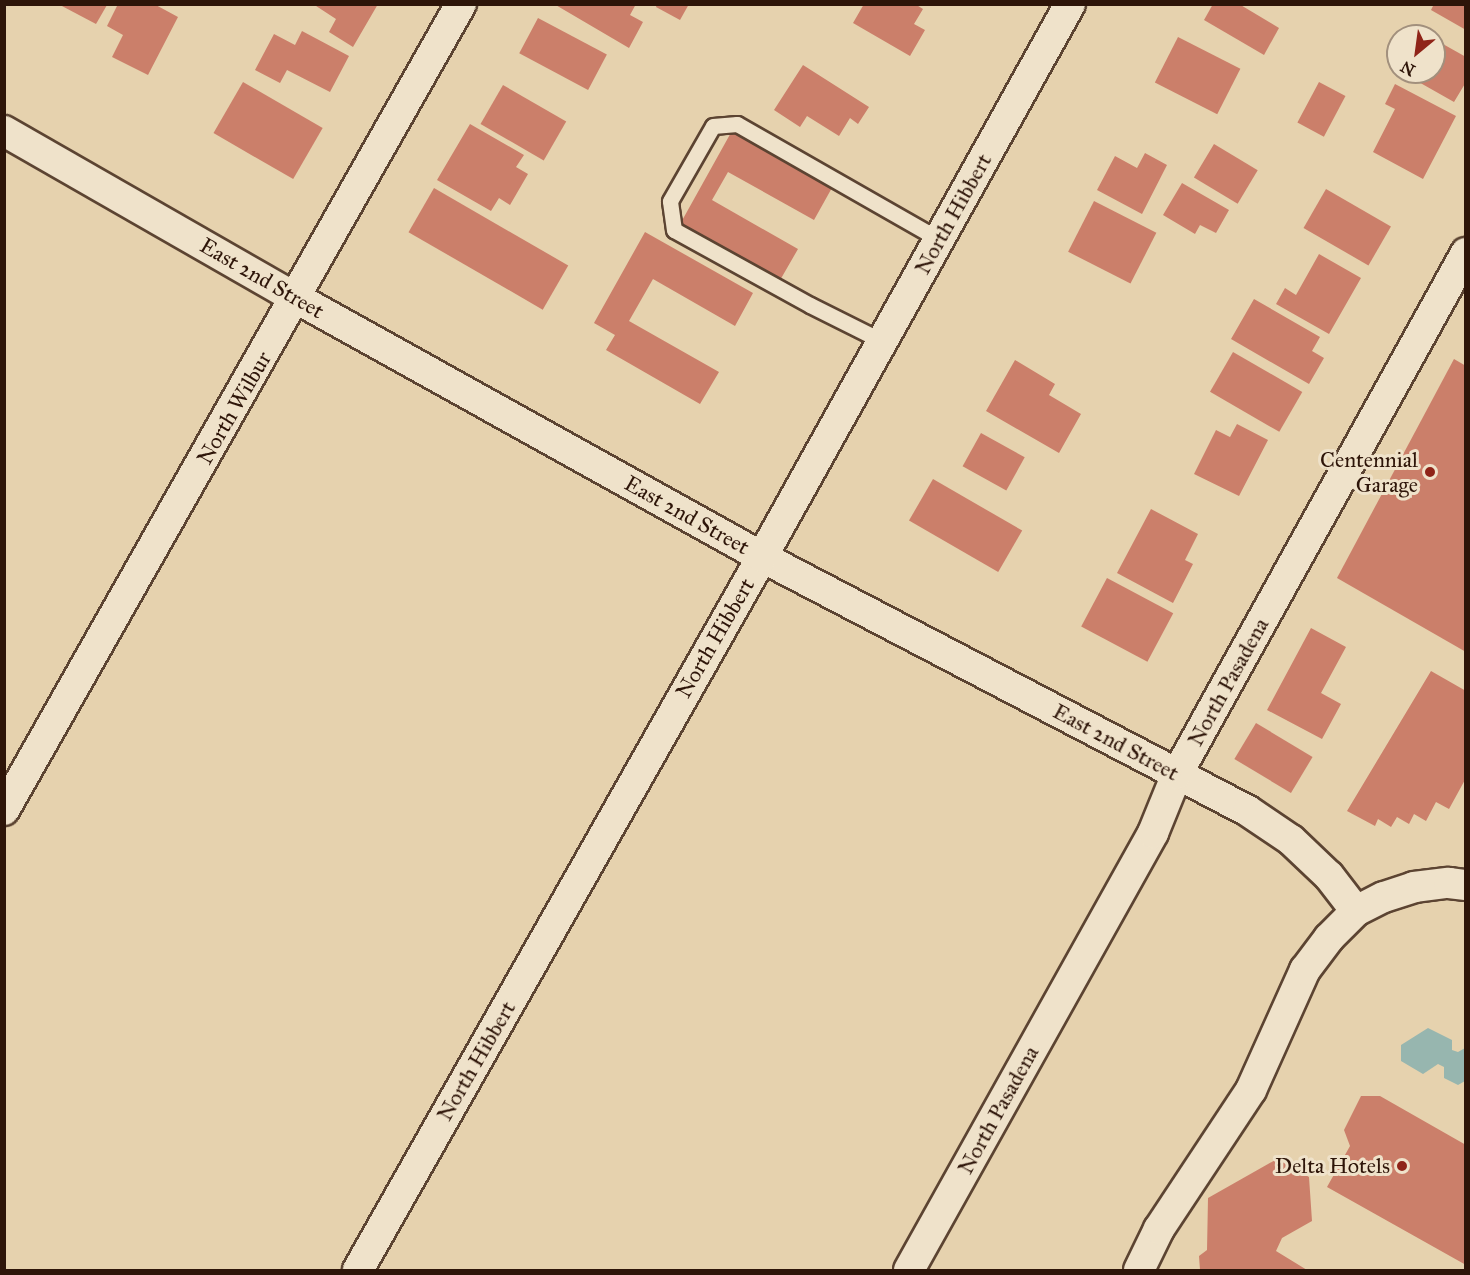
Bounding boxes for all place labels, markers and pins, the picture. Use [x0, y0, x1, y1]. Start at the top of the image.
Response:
place label: Centennial Garage [1320, 446, 1418, 498]
marker: Centennial Garage [1423, 465, 1437, 479]
place label: Delta Hotels [1275, 1153, 1390, 1179]
marker: Delta Hotels [1395, 1159, 1409, 1173]

